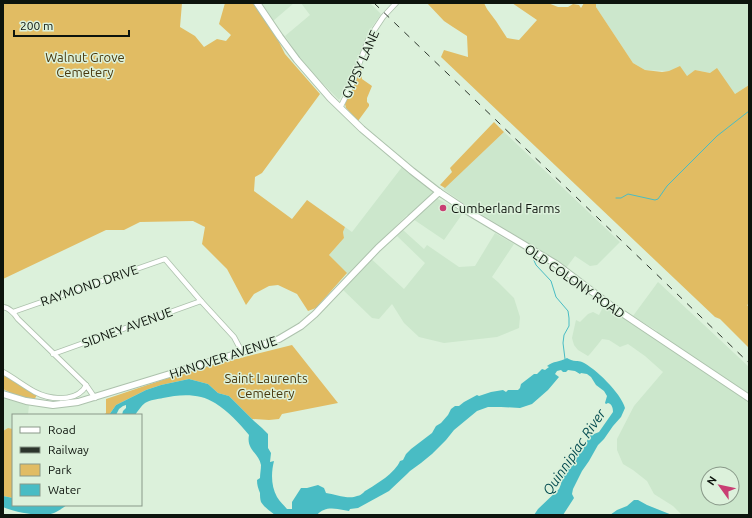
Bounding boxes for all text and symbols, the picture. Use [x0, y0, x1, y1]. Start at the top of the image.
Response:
scale bar [14, 12, 129, 38]
text: 200 m [20, 19, 53, 32]
street label: GYPSY LANE [339, 28, 381, 100]
park label: Walnut Grove Cemetery [45, 50, 125, 79]
place label: Cumberland Farms [451, 201, 560, 215]
marker: Cumberland Farms [438, 203, 448, 213]
street label: OLD COLONY ROAD [522, 241, 628, 321]
street label: RAYMOND DRIVE [38, 262, 140, 308]
street label: SIDNEY AVENUE [80, 304, 174, 350]
street label: HANOVER AVENUE [168, 333, 278, 381]
park label: Saint Laurents Cemetery [224, 371, 308, 400]
water label: Quinnipiac River [539, 405, 610, 499]
legend [12, 414, 142, 506]
text: Road [48, 423, 76, 436]
text: Railway [48, 443, 89, 456]
text: Park [48, 463, 72, 476]
north arrow [700, 466, 740, 506]
text: N [704, 474, 719, 487]
text: Water [48, 483, 81, 496]

